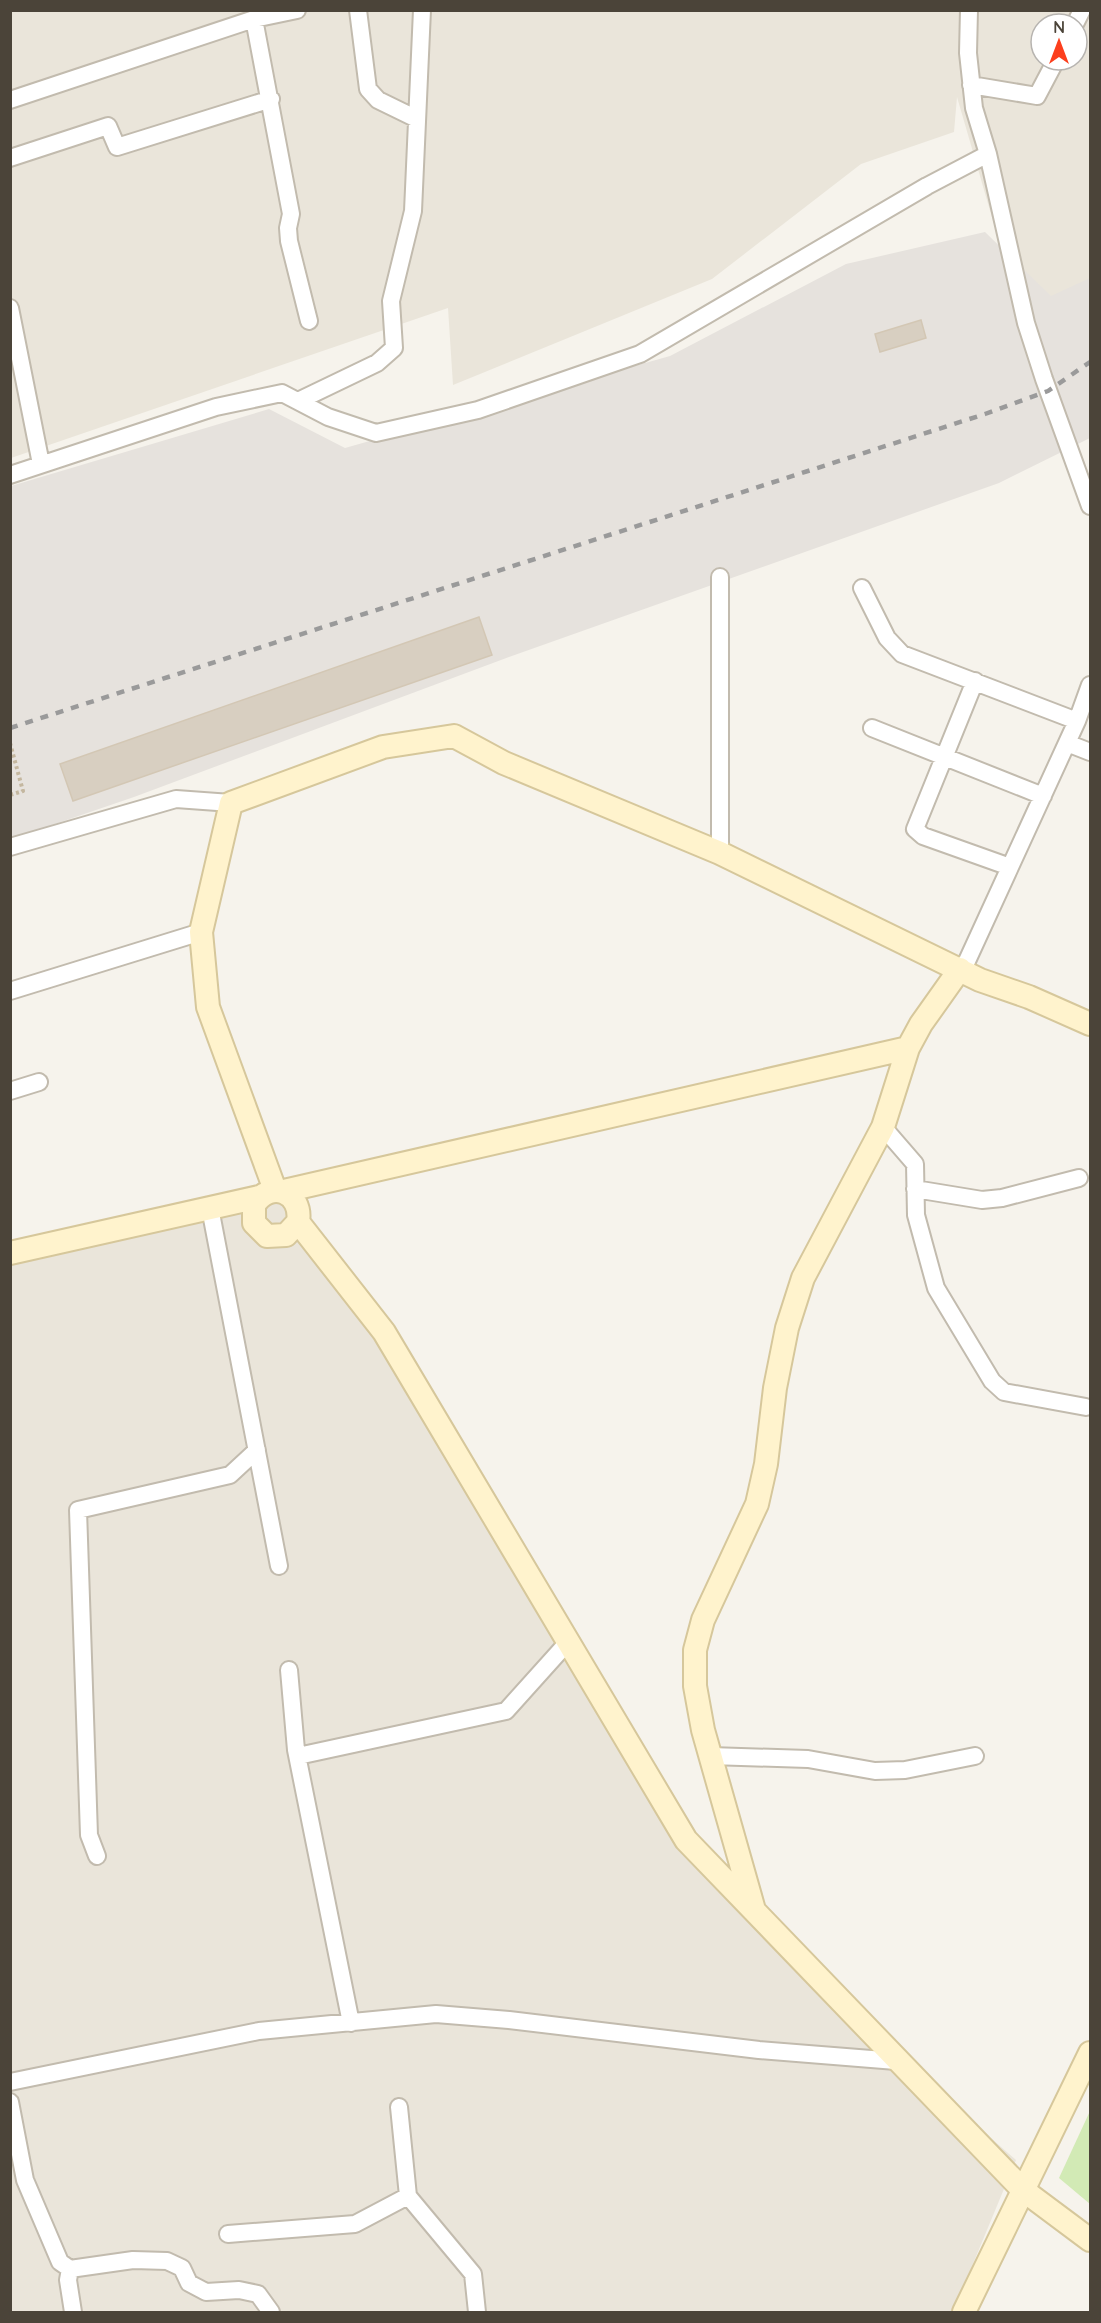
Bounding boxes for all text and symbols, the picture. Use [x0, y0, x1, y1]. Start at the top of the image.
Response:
north arrow [1029, 12, 1089, 72]
text: N [1053, 17, 1065, 37]

